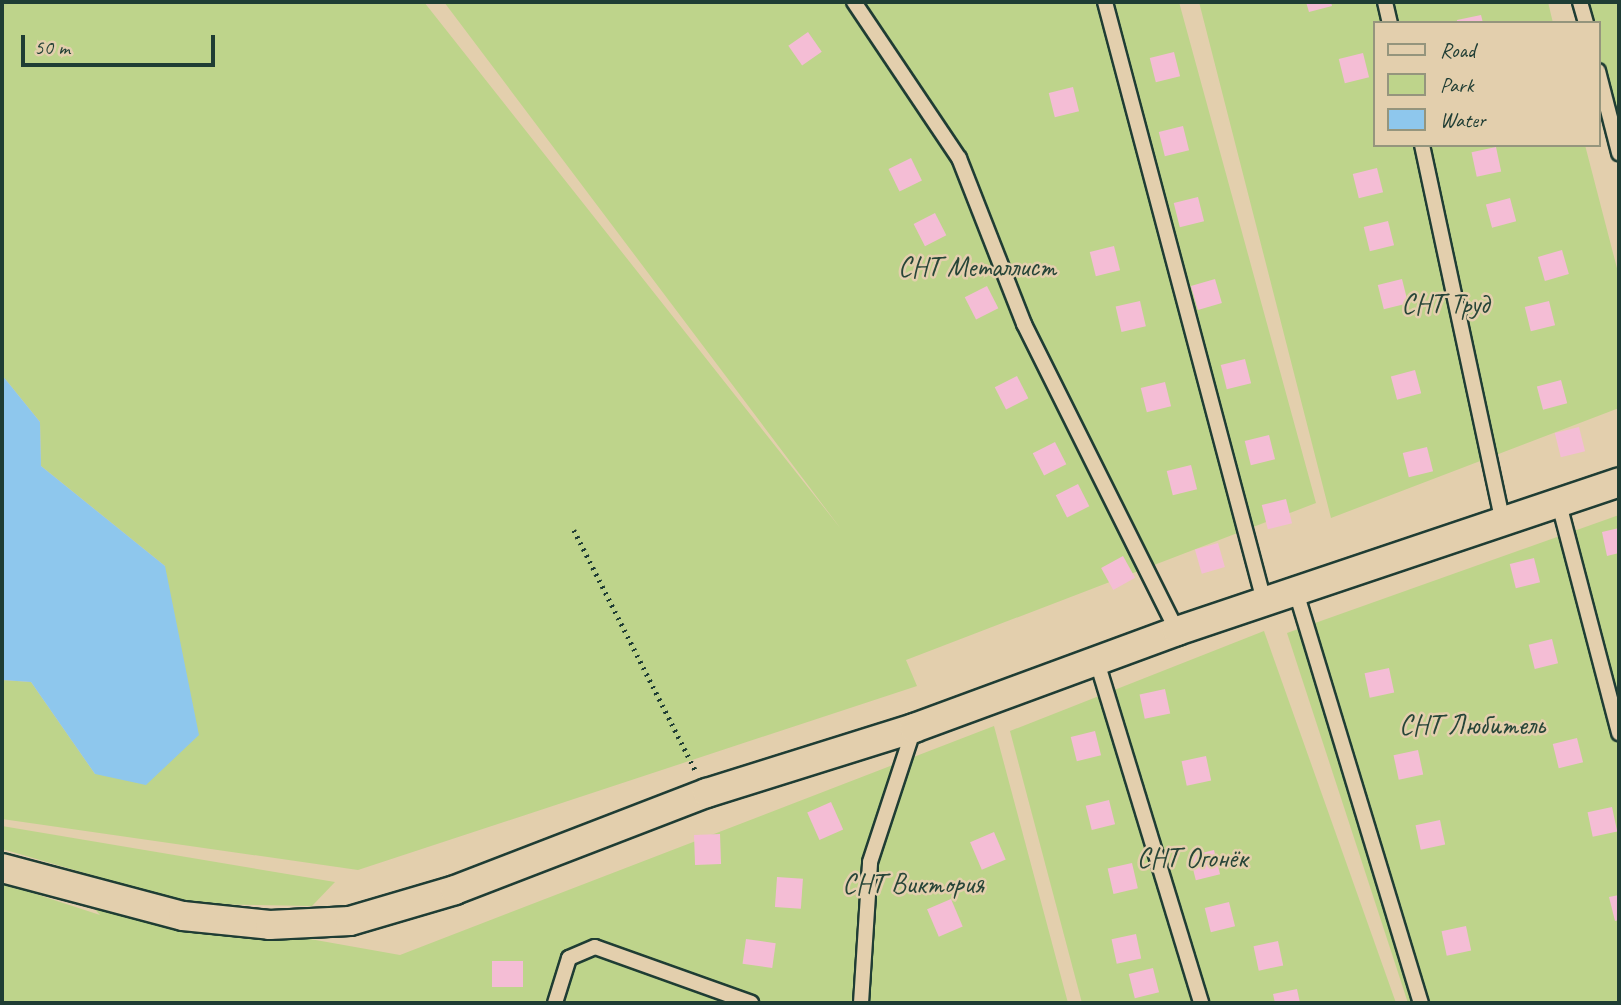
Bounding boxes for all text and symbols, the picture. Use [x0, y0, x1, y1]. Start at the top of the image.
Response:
scale bar [24, 21, 219, 65]
legend [1372, 21, 1600, 147]
text: 50 m [34, 34, 70, 60]
text: Road [1440, 37, 1475, 63]
text: Park [1440, 72, 1473, 98]
text: Water [1440, 107, 1486, 133]
park label: СНТ Металлист [898, 250, 1056, 284]
park label: СНТ Труд [1401, 287, 1489, 321]
park label: СНТ Любитель [1399, 708, 1545, 742]
park label: СНТ Огонёк [1137, 841, 1247, 875]
park label: СНТ Виктория [842, 867, 984, 901]

